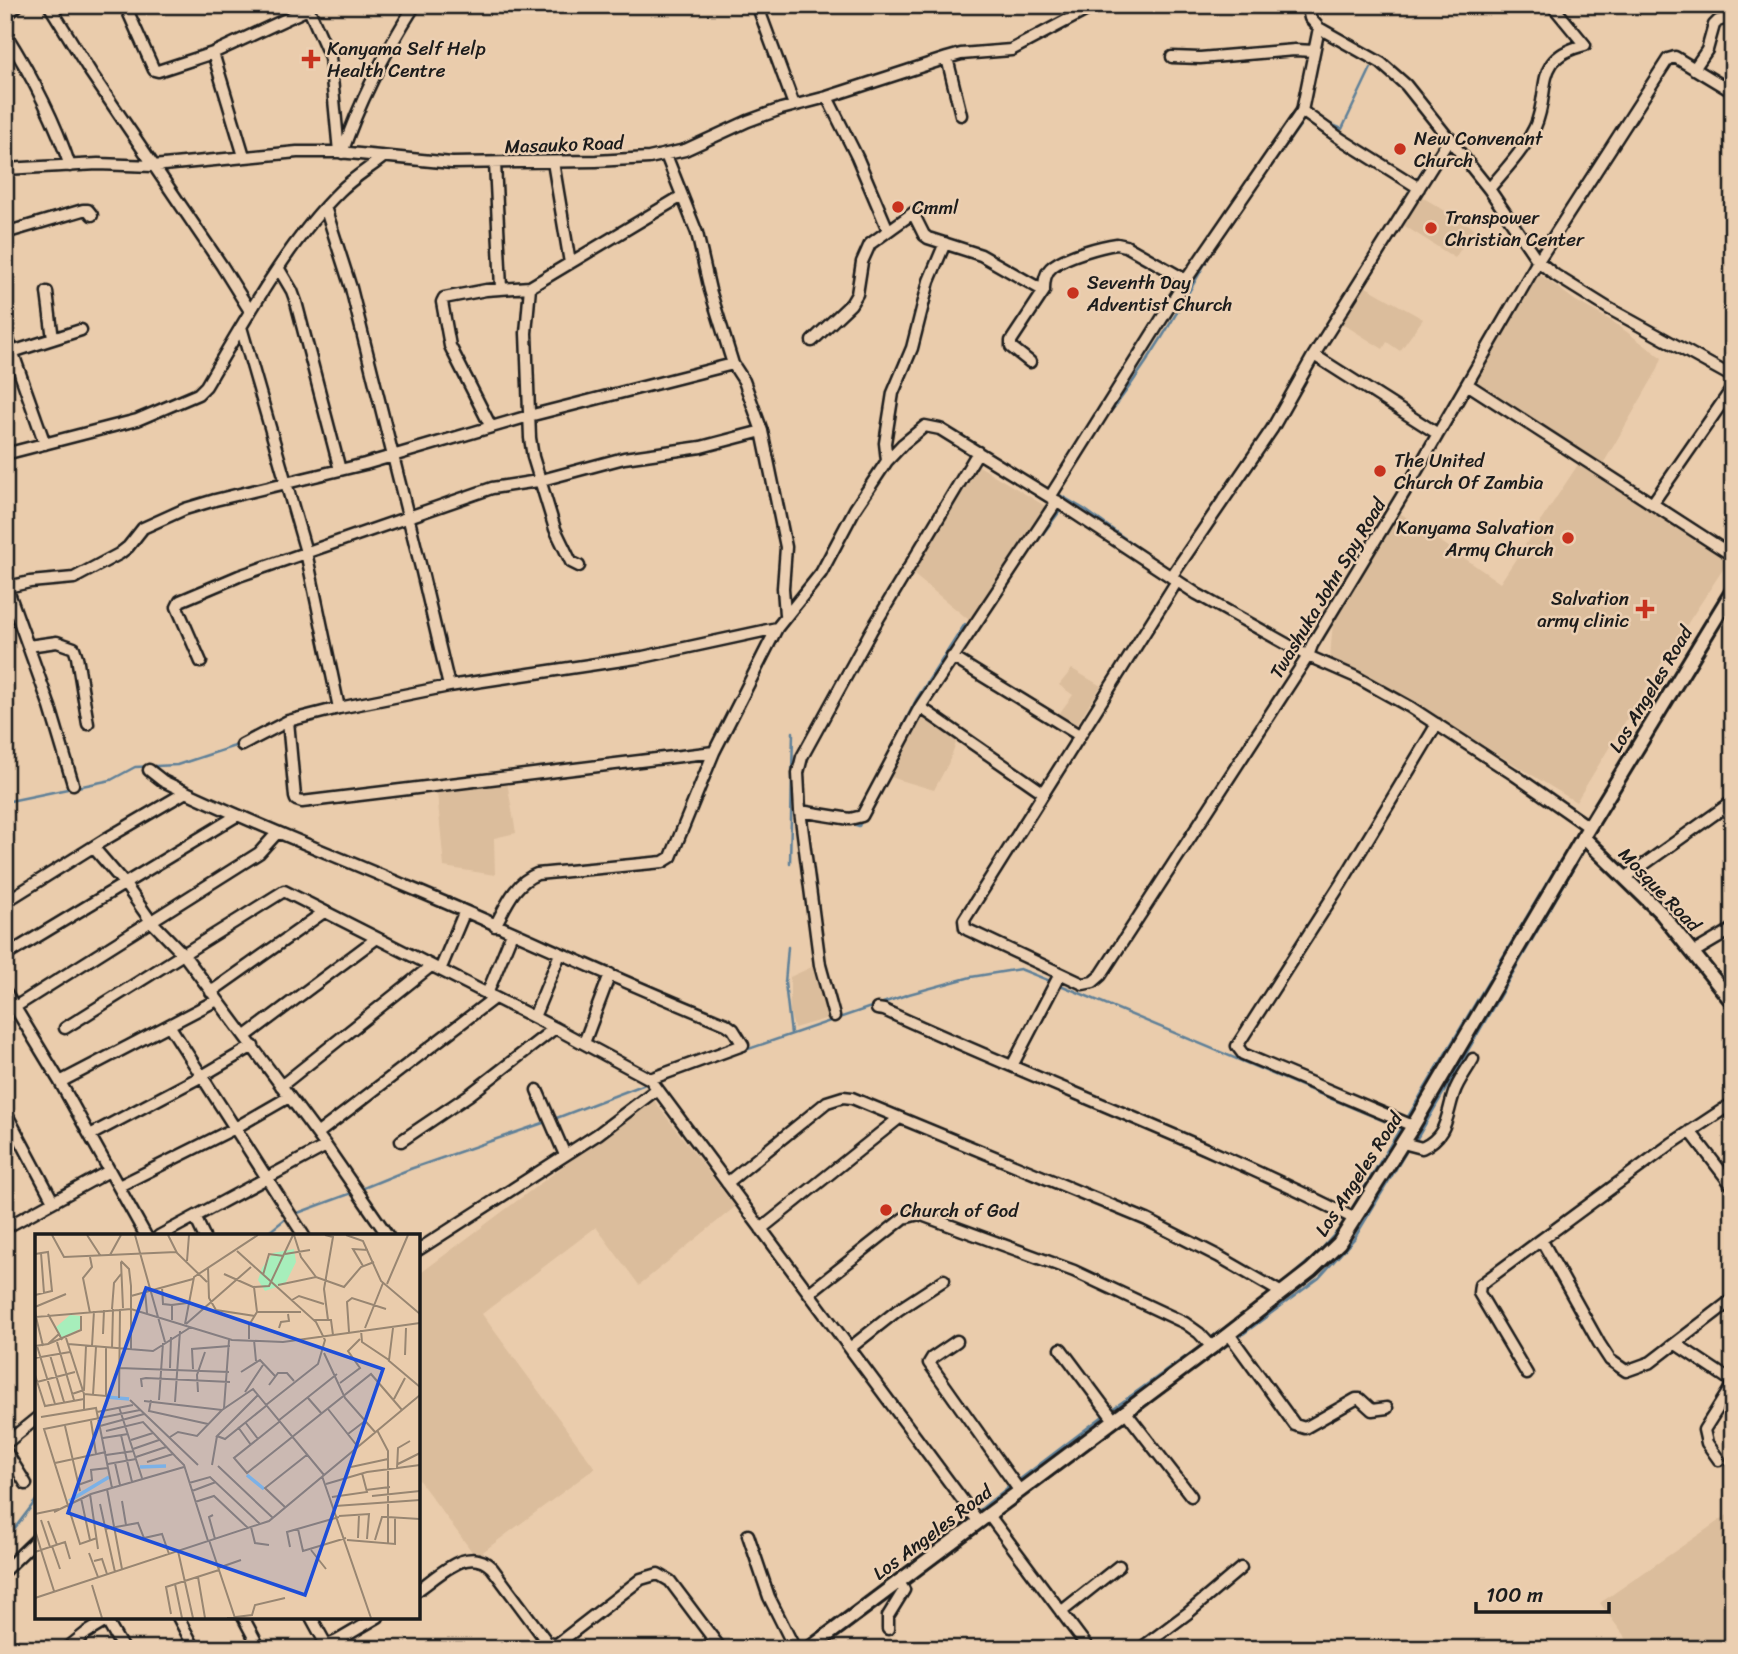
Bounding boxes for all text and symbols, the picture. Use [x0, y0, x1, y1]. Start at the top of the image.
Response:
place label: Kanyama Self Help Health Centre [327, 32, 486, 87]
marker: Kanyama Self Help Health Centre [301, 49, 321, 69]
place label: New Convenant Church [1414, 122, 1544, 177]
street label: Masauko Road [504, 126, 626, 163]
marker: New Convenant Church [1392, 141, 1408, 157]
place label: Cmml [912, 191, 959, 224]
marker: Cmml [890, 199, 906, 215]
place label: Transpower Christian Center [1445, 201, 1585, 256]
marker: Transpower Christian Center [1423, 220, 1439, 236]
place label: Seventh Day Adventist Church [1086, 266, 1233, 321]
marker: Seventh Day Adventist Church [1065, 285, 1081, 301]
place label: The United Church Of Zambia [1394, 444, 1544, 499]
marker: The United Church Of Zambia [1372, 463, 1388, 479]
street label: Twashuka John Spy Road [1260, 490, 1396, 685]
place label: Kanyama Salvation Army Church [1396, 511, 1554, 566]
marker: Kanyama Salvation Army Church [1560, 530, 1576, 546]
place label: Salvation army clinic [1537, 582, 1630, 637]
marker: Salvation army clinic [1635, 599, 1655, 619]
street label: Los Angeles Road [1599, 618, 1702, 759]
street label: Mosque Road [1610, 839, 1710, 941]
street label: Los Angeles Road [1306, 1104, 1412, 1243]
place label: Church of God [900, 1194, 1020, 1227]
marker: Church of God [878, 1202, 894, 1218]
inset map [35, 1234, 420, 1619]
street label: Los Angeles Road [865, 1475, 1001, 1589]
scale bar [1476, 1570, 1608, 1614]
text: 100 m [1486, 1576, 1543, 1614]

